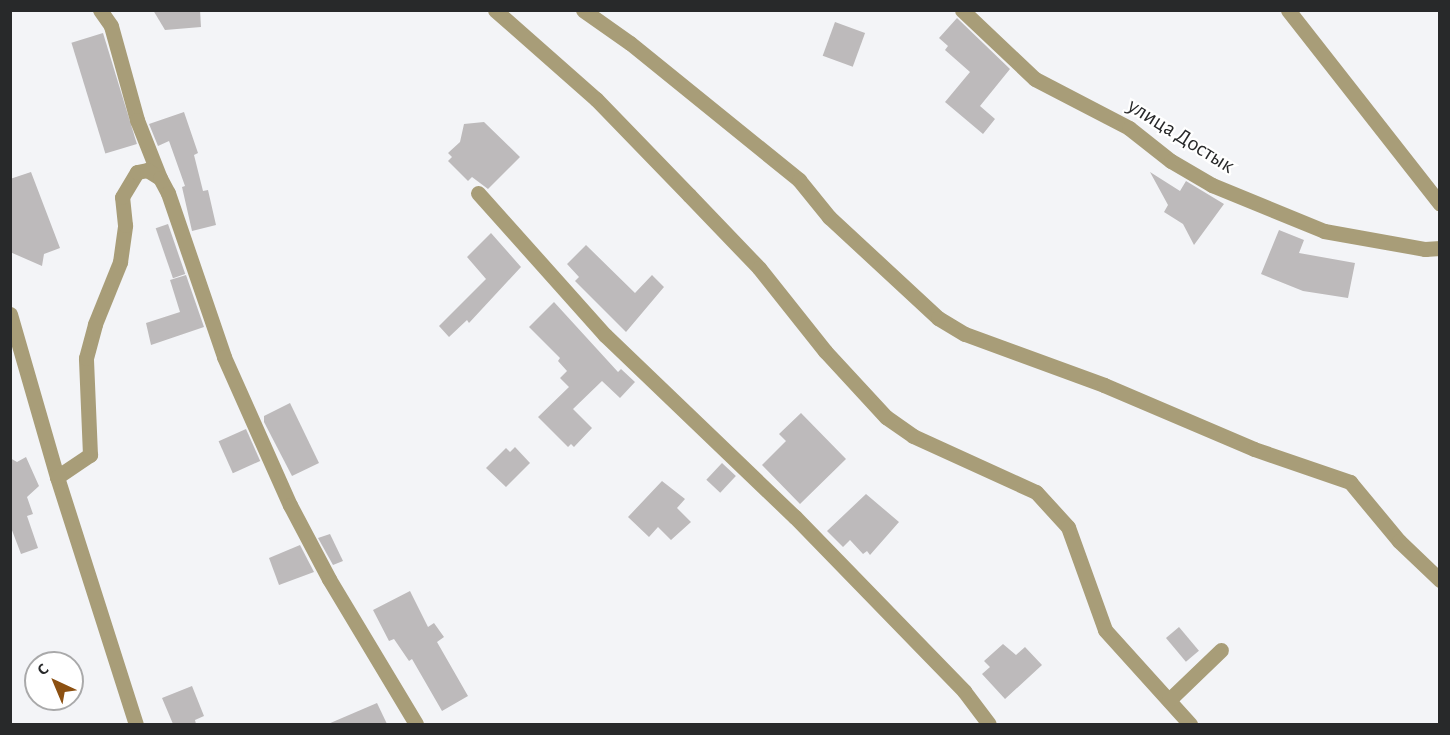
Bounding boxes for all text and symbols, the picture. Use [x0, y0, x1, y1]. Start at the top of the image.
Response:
street label: улица Достык [1123, 93, 1239, 179]
north arrow [24, 651, 84, 711]
text: С [34, 661, 52, 678]

